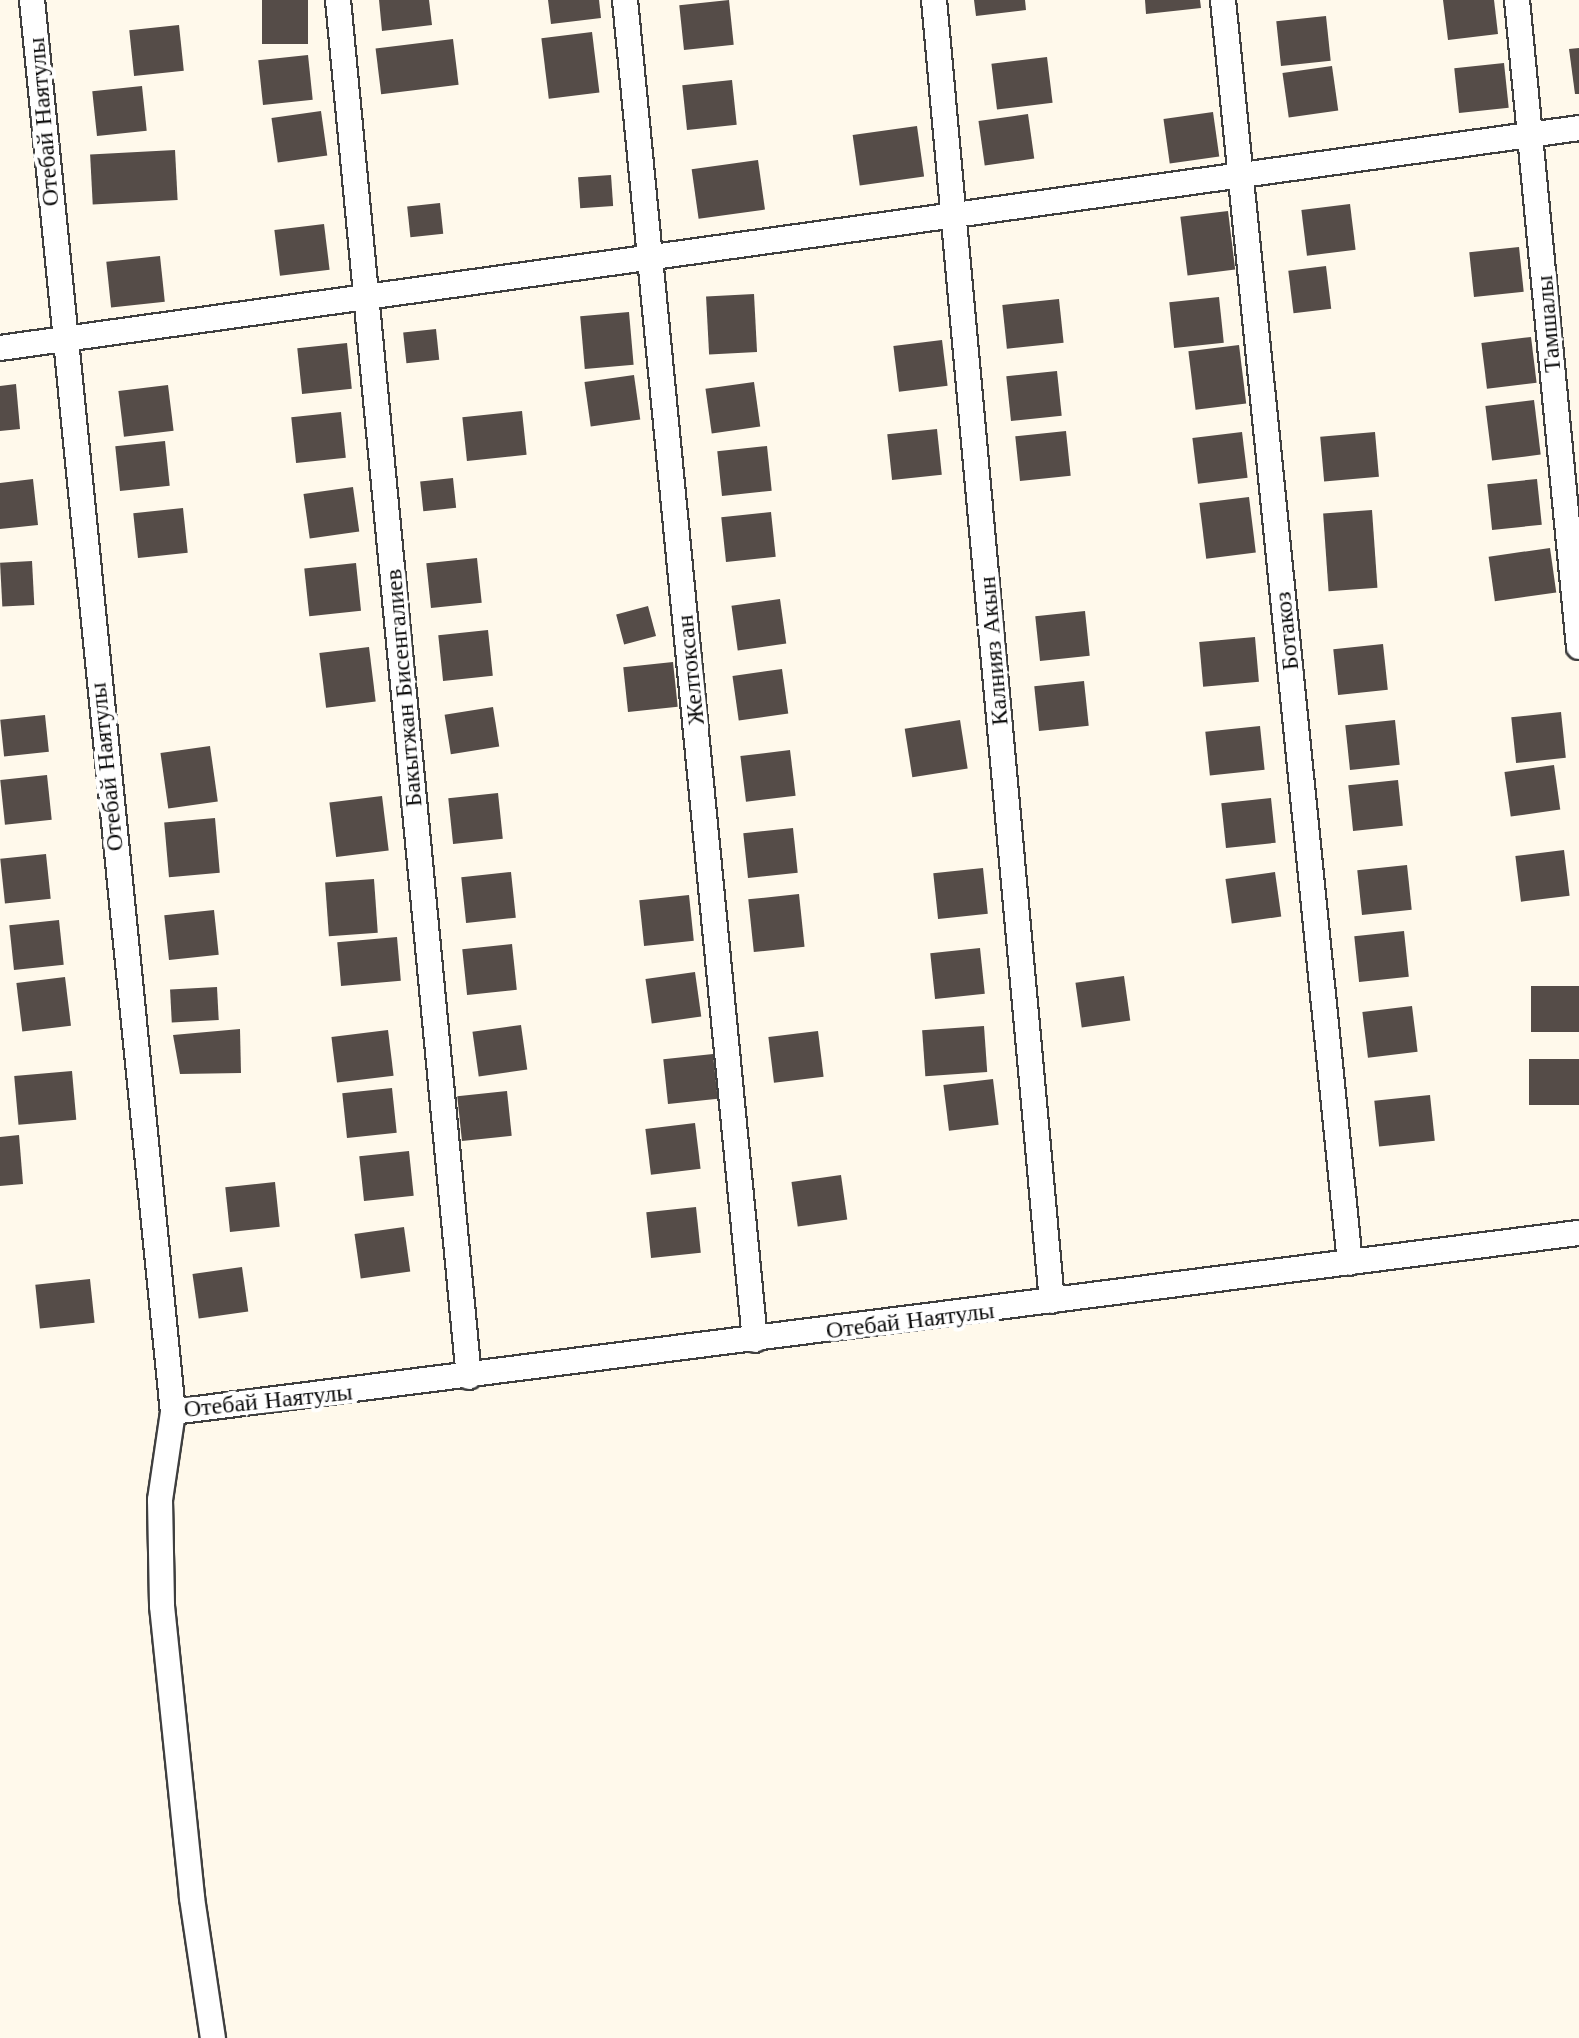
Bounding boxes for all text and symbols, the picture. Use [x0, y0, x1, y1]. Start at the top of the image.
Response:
street label: Отебай Наятулы [21, 36, 65, 208]
street label: Тамшалы [1529, 274, 1567, 374]
street label: Бакытжан Бисенгалиев [378, 568, 428, 808]
street label: Калнияз Акын [972, 575, 1014, 727]
street label: Ботакоз [1268, 590, 1304, 672]
street label: Желтоксан [670, 614, 710, 726]
street label: Отебай Наятулы [83, 681, 129, 853]
street label: Отебай Наятулы [824, 1295, 996, 1345]
street label: Отебай Наятулы [182, 1377, 354, 1423]

